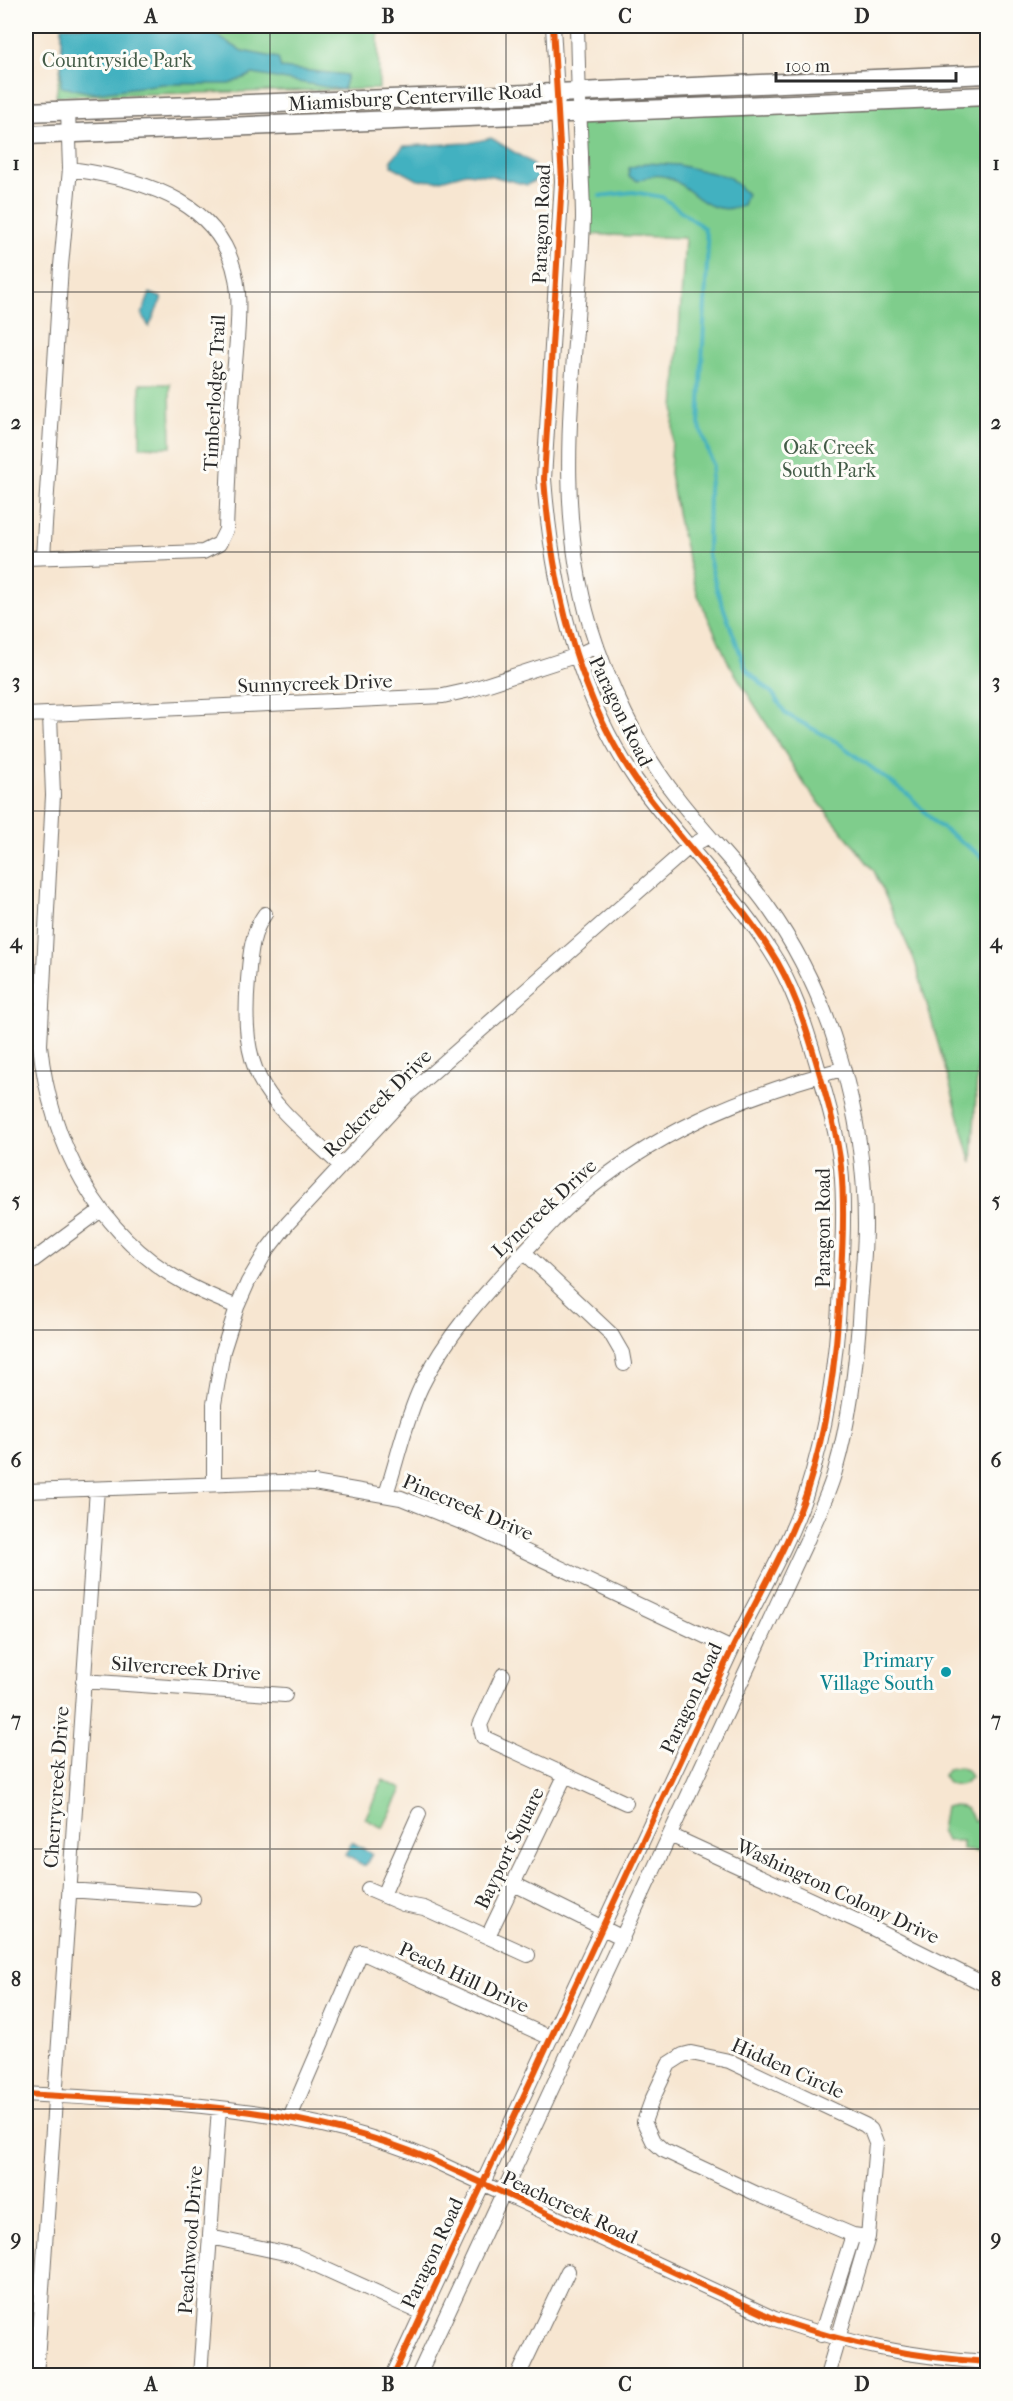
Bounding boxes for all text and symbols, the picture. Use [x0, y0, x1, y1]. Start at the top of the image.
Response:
text: A [143, 5, 159, 28]
text: B [381, 5, 395, 28]
text: C [618, 5, 632, 28]
text: D [854, 5, 870, 28]
scale bar [776, 45, 956, 83]
park label: Countryside Park [42, 49, 193, 72]
text: 100 m [785, 56, 830, 77]
street label: Miamisburg Centerville Road [287, 79, 544, 116]
text: 1 [12, 152, 20, 175]
text: 1 [992, 152, 1000, 175]
street label: Paragon Road [528, 163, 555, 284]
street label: Timberlodge Trail [199, 314, 230, 472]
text: 2 [11, 411, 21, 434]
text: 2 [991, 411, 1001, 434]
park label: Oak Creek South Park [782, 436, 877, 482]
street label: Paragon Road [584, 652, 658, 771]
street label: Sunnycreek Drive [237, 669, 393, 698]
text: 3 [12, 670, 20, 693]
text: 3 [992, 670, 1000, 693]
text: 4 [9, 930, 23, 954]
text: 4 [989, 930, 1003, 954]
street label: Rockcreek Drive [318, 1044, 436, 1162]
street label: Lyncreek Drive [487, 1154, 601, 1263]
street label: Paragon Road [812, 1167, 835, 1288]
text: 5 [12, 1189, 21, 1212]
text: 5 [992, 1189, 1001, 1212]
text: 6 [11, 1449, 23, 1472]
text: 6 [991, 1449, 1003, 1472]
street label: Pinecreek Drive [399, 1470, 537, 1545]
street label: Paragon Road [656, 1638, 728, 1757]
place label: Primary Village South [819, 1649, 935, 1695]
street label: Silvercreek Drive [110, 1652, 262, 1685]
marker: Primary Village South [939, 1665, 953, 1679]
street label: Cherrycreek Drive [39, 1705, 74, 1869]
text: 7 [10, 1708, 21, 1731]
text: 7 [990, 1708, 1001, 1731]
street label: Bayport Square [470, 1783, 549, 1913]
street label: Washington Colony Drive [732, 1834, 943, 1949]
street label: Peach Hill Drive [395, 1937, 533, 2018]
text: 8 [11, 1968, 21, 1991]
text: 8 [991, 1968, 1001, 1991]
street label: Hidden Circle [728, 2033, 848, 2104]
street label: Peachwood Drive [174, 2165, 207, 2315]
street label: Peachcreek Road [498, 2166, 642, 2249]
street label: Paragon Road [397, 2193, 469, 2312]
text: 9 [10, 2227, 21, 2250]
text: 9 [990, 2227, 1001, 2250]
text: A [143, 2373, 159, 2396]
text: B [381, 2373, 395, 2396]
text: C [618, 2373, 632, 2396]
text: D [854, 2373, 870, 2396]

